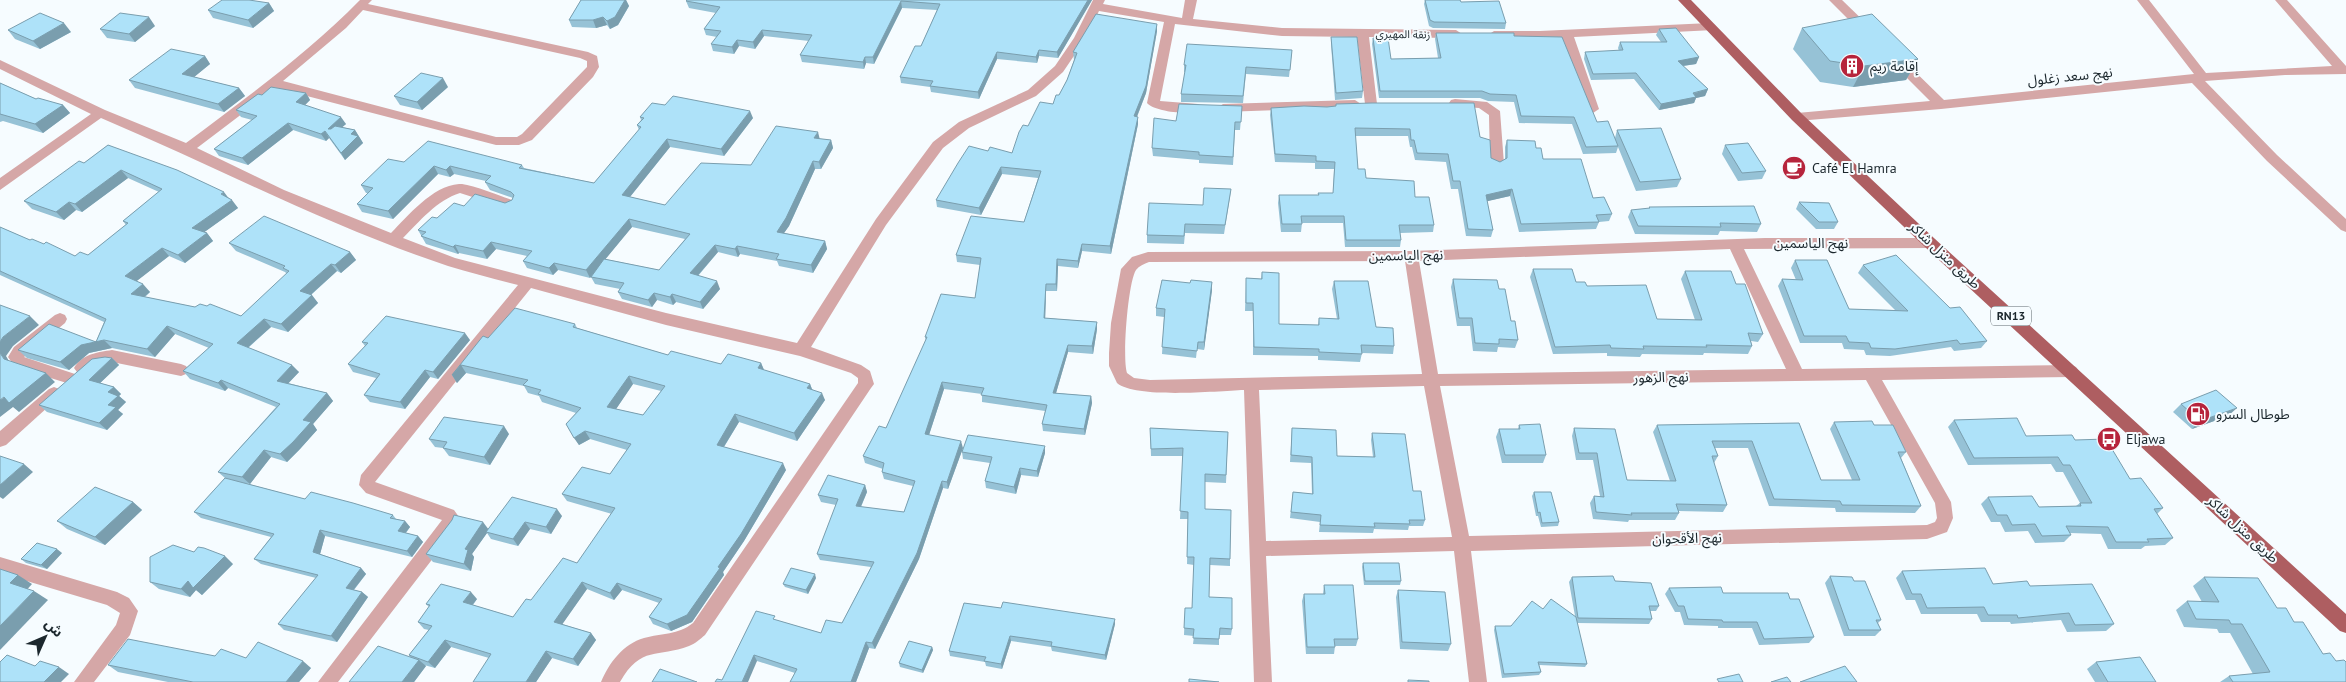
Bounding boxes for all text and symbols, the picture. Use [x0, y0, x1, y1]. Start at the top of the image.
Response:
street label: زنقة المهيري [1376, 27, 1430, 44]
building icon: إقامة ريم [1839, 53, 1865, 79]
place label: إقامة ريم [1870, 57, 1919, 77]
street label: نهج سعد زغلول [2027, 63, 2114, 91]
cafe icon: Café El Hamra [1781, 155, 1807, 181]
place label: Café El Hamra [1812, 159, 1897, 177]
street label: طريق منزل شاكر [1904, 217, 1985, 293]
street label: نهج الياسمين [1774, 234, 1848, 254]
street label: نهج الياسمين [1369, 245, 1444, 267]
road number: RN13 [1991, 306, 2031, 326]
street label: نهج الزهور [1632, 368, 1689, 388]
fuel station icon: طوطال السرو [2185, 401, 2211, 427]
place label: طوطال السرو [2216, 405, 2290, 423]
bus stop icon: Eljawa [2096, 426, 2122, 452]
place label: Eljawa [2126, 430, 2166, 448]
street label: طريق منزل شاكر [2202, 491, 2283, 567]
street label: نهج الأقحوان [1652, 528, 1722, 550]
north arrow [20, 612, 70, 662]
text: ش [41, 615, 67, 641]

